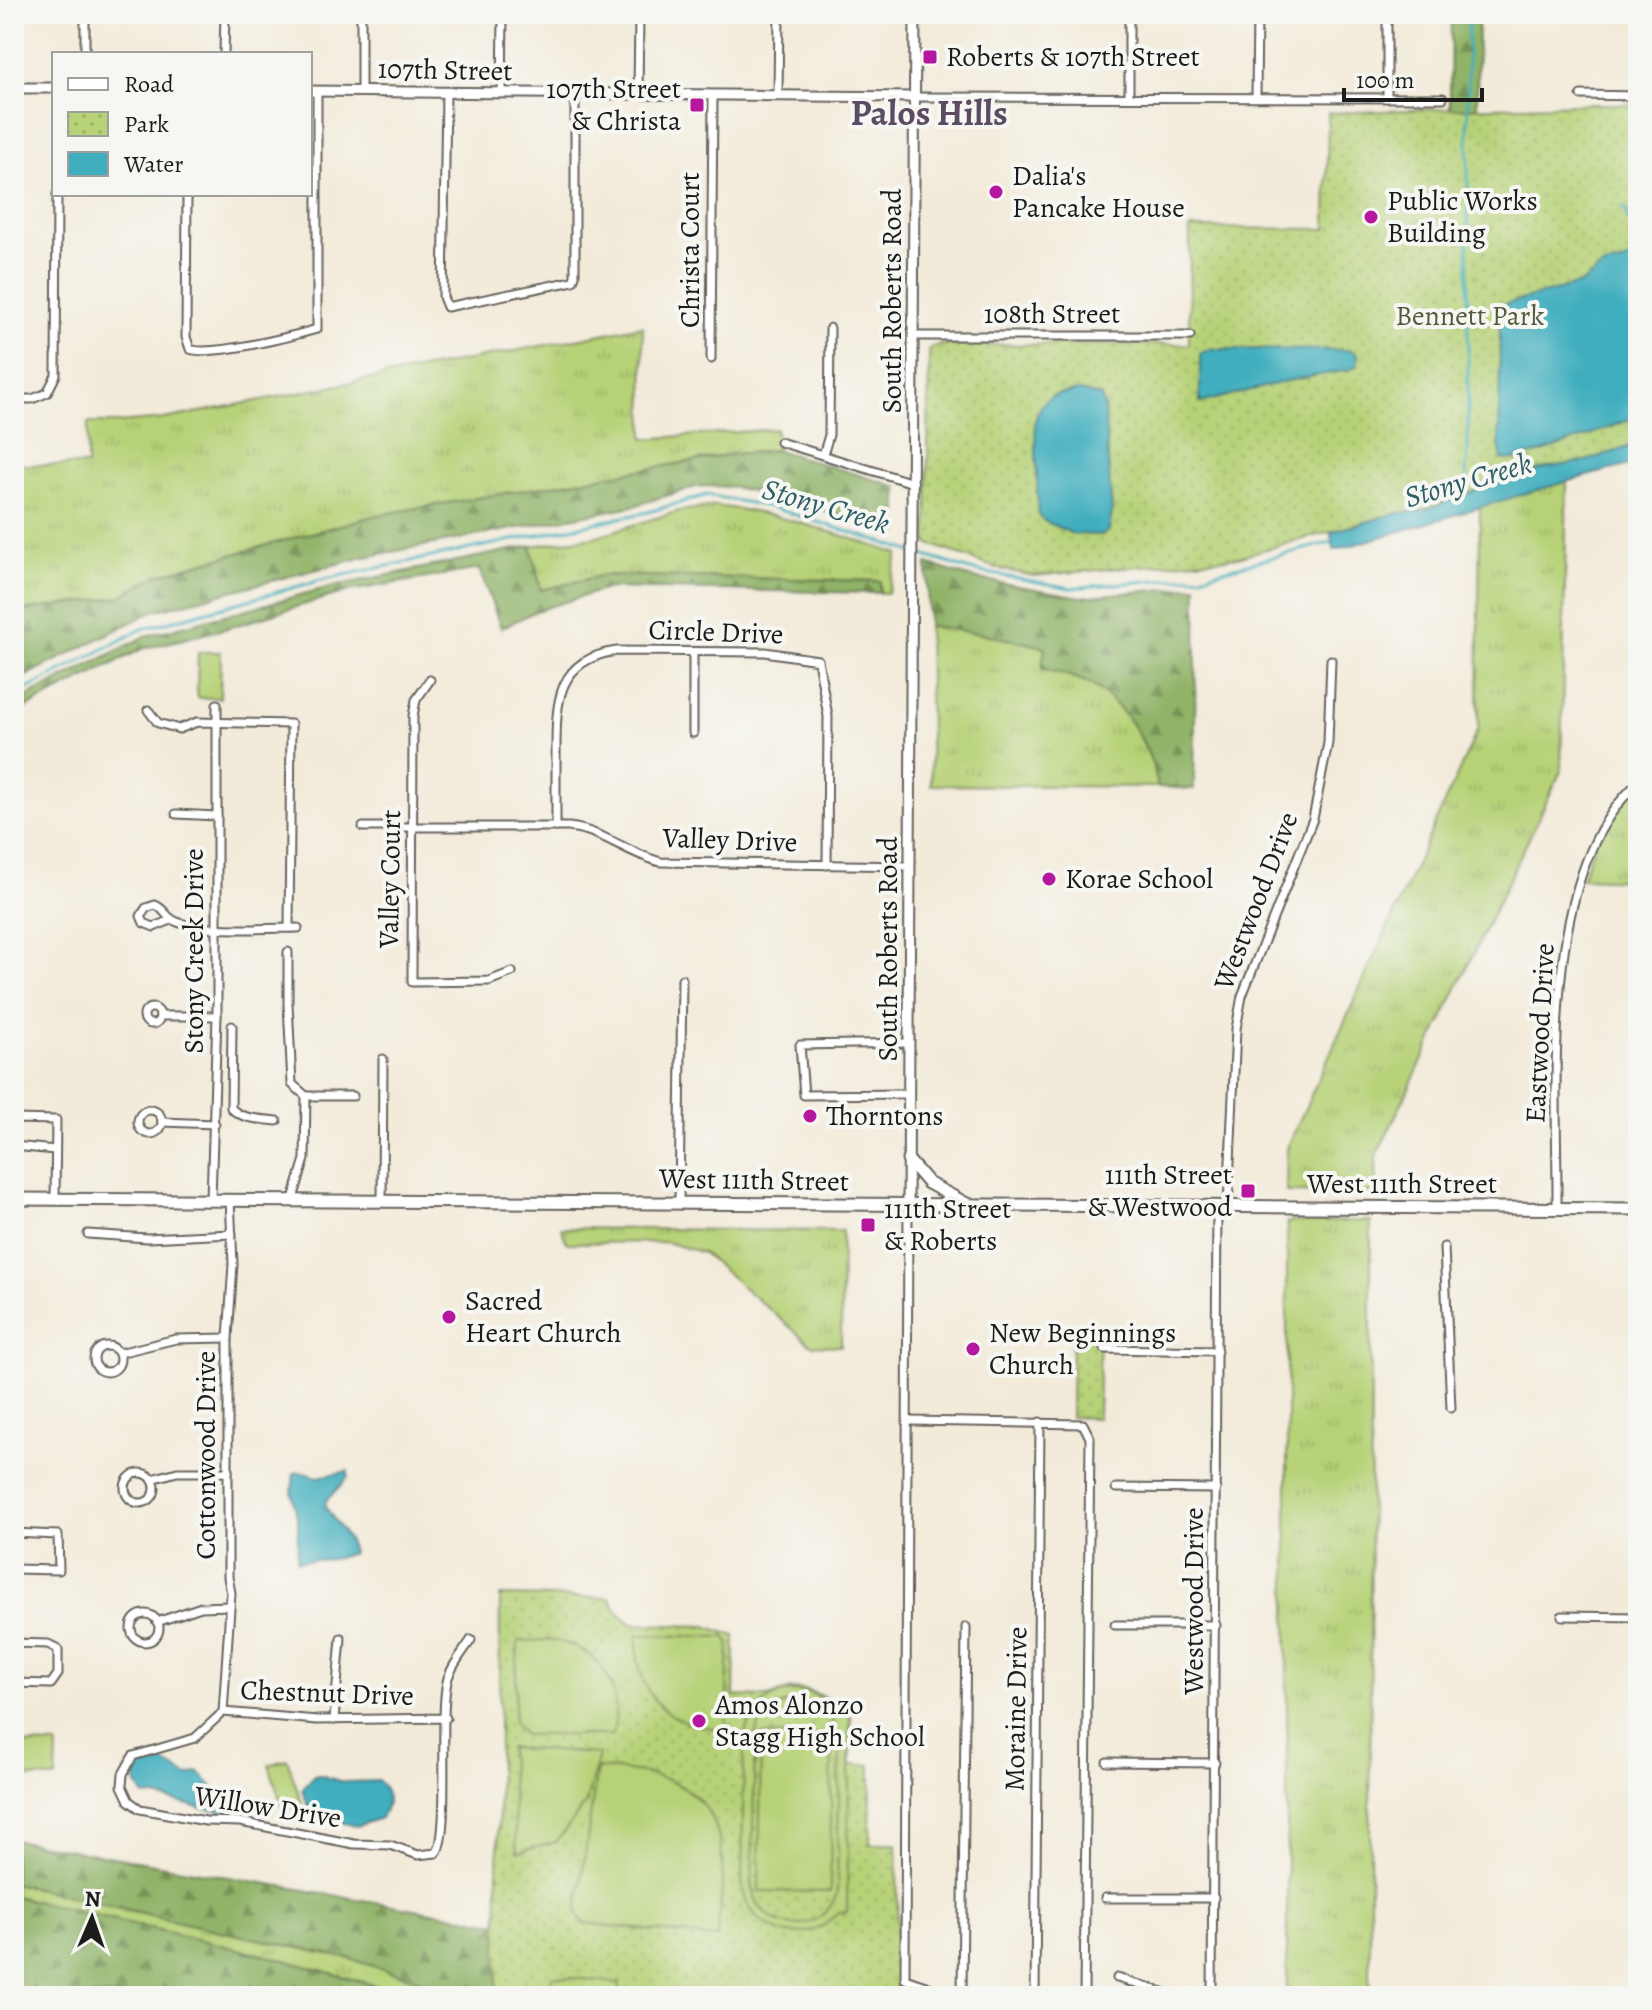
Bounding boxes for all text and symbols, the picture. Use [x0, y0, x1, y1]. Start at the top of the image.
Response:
place label: Roberts & 107th Street [946, 38, 1200, 76]
marker: Roberts & 107th Street [921, 48, 939, 66]
street label: 107th Street [377, 50, 513, 90]
legend [52, 52, 312, 196]
scale bar [1344, 52, 1482, 102]
text: 100 m [1356, 64, 1415, 96]
text: Road [124, 68, 174, 100]
place label: 107th Street & Christa [546, 70, 681, 140]
district label: Palos Hills [850, 88, 1008, 137]
marker: 107th Street & Christa [688, 96, 706, 114]
text: Park [124, 108, 169, 140]
text: Water [123, 148, 184, 180]
place label: Dalia's Pancake House [1012, 157, 1185, 227]
street label: Christa Court [671, 172, 709, 328]
place label: Public Works Building [1387, 182, 1538, 252]
marker: Dalia's Pancake House [987, 183, 1005, 201]
street label: South Roberts Road [873, 187, 911, 414]
marker: Public Works Building [1362, 208, 1380, 226]
street label: 108th Street [984, 295, 1120, 333]
park label: Bennett Park [1396, 297, 1544, 335]
water label: Stony Creek [1400, 443, 1536, 517]
water label: Stony Creek [758, 469, 894, 543]
street label: Circle Drive [648, 611, 784, 653]
street label: Westwood Drive [1204, 807, 1307, 996]
street label: Valley Court [370, 810, 410, 949]
street label: Valley Drive [661, 819, 798, 861]
street label: South Roberts Road [869, 835, 907, 1062]
street label: Stony Creek Drive [175, 848, 213, 1054]
place label: Korae School [1065, 860, 1213, 898]
marker: Korae School [1040, 870, 1058, 888]
street label: Eastwood Drive [1516, 942, 1564, 1124]
place label: Thorntons [826, 1097, 944, 1135]
marker: Thorntons [801, 1107, 819, 1125]
place label: 111th Street & Westwood [1088, 1156, 1233, 1226]
street label: West 111th Street [658, 1159, 849, 1201]
street label: West 111th Street [1306, 1165, 1497, 1203]
marker: 111th Street & Westwood [1239, 1182, 1257, 1200]
place label: 111th Street & Roberts [884, 1190, 1011, 1260]
marker: 111th Street & Roberts [859, 1216, 877, 1234]
place label: Sacred Heart Church [465, 1282, 622, 1352]
marker: Sacred Heart Church [440, 1308, 458, 1326]
place label: New Beginnings Church [989, 1314, 1176, 1384]
marker: New Beginnings Church [964, 1340, 982, 1358]
street label: Cottonwood Drive [187, 1351, 225, 1559]
street label: Westwood Drive [1175, 1507, 1213, 1696]
street label: Moraine Drive [996, 1626, 1036, 1792]
street label: Chestnut Drive [240, 1671, 414, 1715]
place label: Amos Alonzo Stagg High School [714, 1686, 925, 1756]
marker: Amos Alonzo Stagg High School [690, 1712, 708, 1730]
street label: Willow Drive [191, 1776, 344, 1837]
north arrow [52, 1878, 132, 1958]
text: N [84, 1884, 101, 1914]

